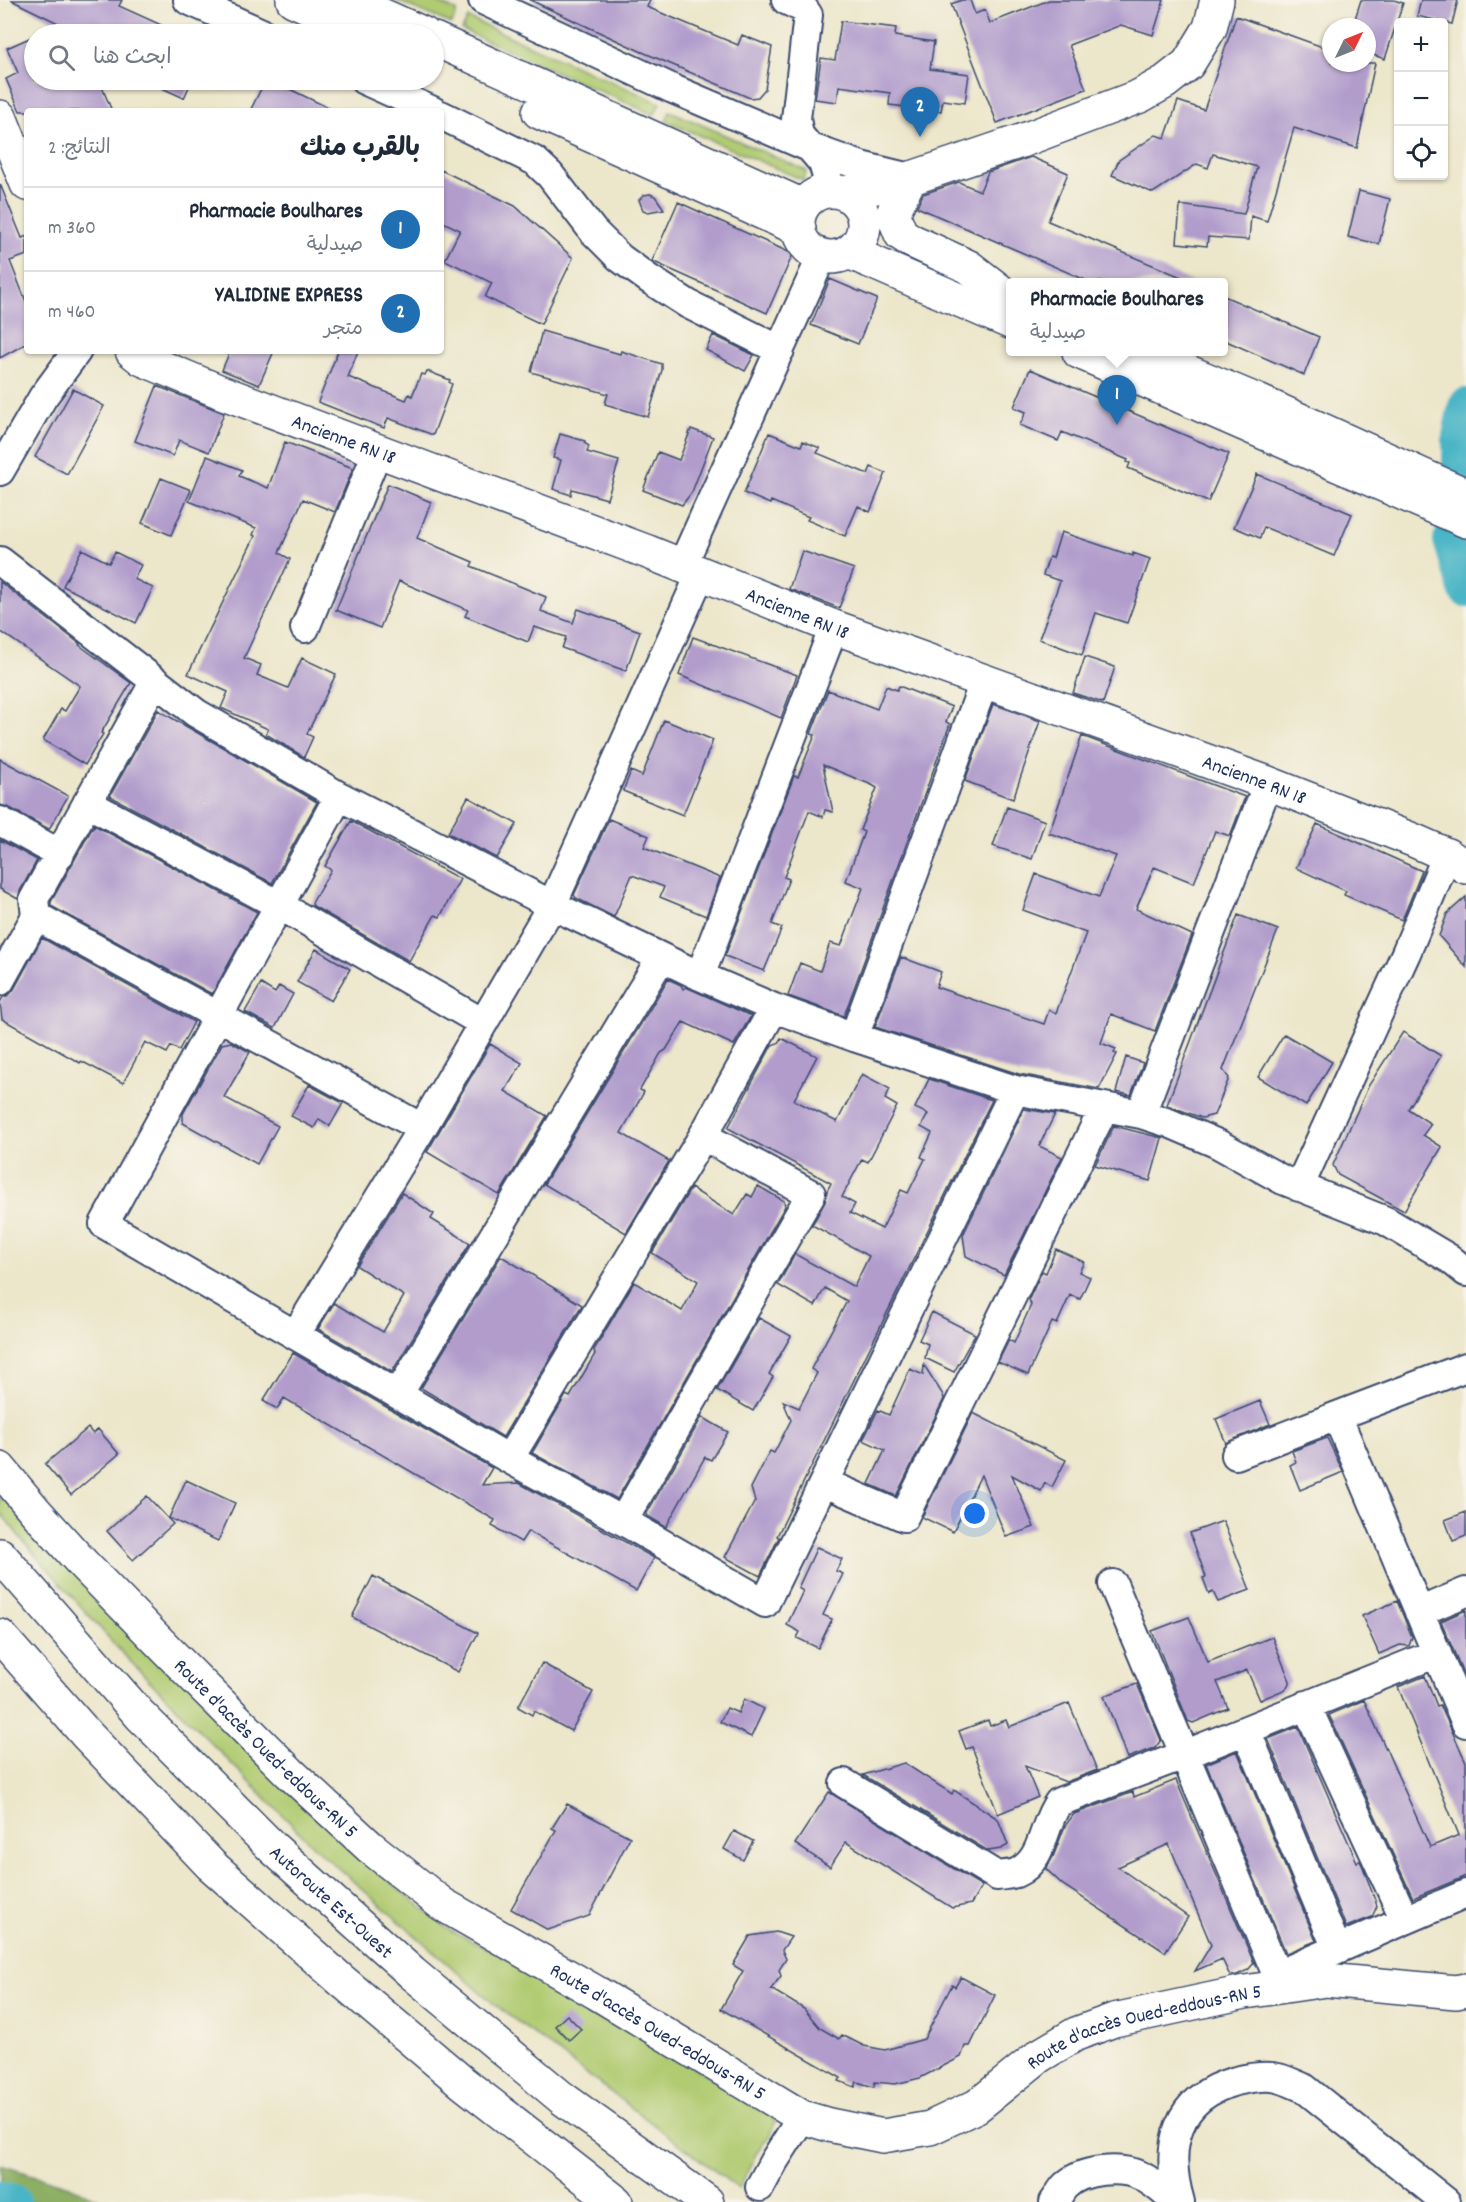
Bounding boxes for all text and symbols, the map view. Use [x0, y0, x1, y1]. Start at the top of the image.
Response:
north arrow [1322, 18, 1376, 72]
map controls [1394, 18, 1448, 180]
button: + [1394, 18, 1448, 72]
search box [24, 24, 444, 90]
icon: search [45, 41, 78, 74]
text: ابحث هنا [93, 43, 172, 74]
button: − [1394, 72, 1448, 126]
pin: 2 [900, 88, 940, 137]
button: locate [1394, 126, 1448, 180]
text: بالقرب منك [300, 131, 420, 168]
text: النتائج: 2 [48, 135, 111, 163]
text: Pharmacie Boulhares [189, 197, 363, 228]
text: 360 m [48, 215, 96, 243]
text: 1 [398, 215, 403, 243]
text: صيدلية [307, 232, 363, 260]
popup [1006, 278, 1228, 356]
text: YALIDINE EXPRESS [215, 281, 363, 312]
text: Pharmacie Boulhares [1030, 285, 1204, 316]
text: 460 m [48, 299, 95, 327]
text: 2 [396, 299, 405, 327]
text: متجر [324, 316, 363, 344]
text: صيدلية [1030, 320, 1086, 348]
pin: 1 [1098, 376, 1136, 425]
street label: Ancienne RN 18 [287, 409, 399, 473]
street label: Ancienne RN 18 [741, 582, 852, 648]
street label: Ancienne RN 18 [1198, 749, 1310, 814]
your location [960, 1499, 989, 1528]
street label: Route d'accès Oued-eddous-RN 5 [166, 1653, 363, 1846]
street label: Autoroute Est-Ouest [262, 1840, 398, 1967]
street label: Route d'accès Oued-eddous-RN 5 [544, 1958, 770, 2109]
street label: Route d'accès Oued-eddous-RN 5 [1021, 1979, 1264, 2078]

